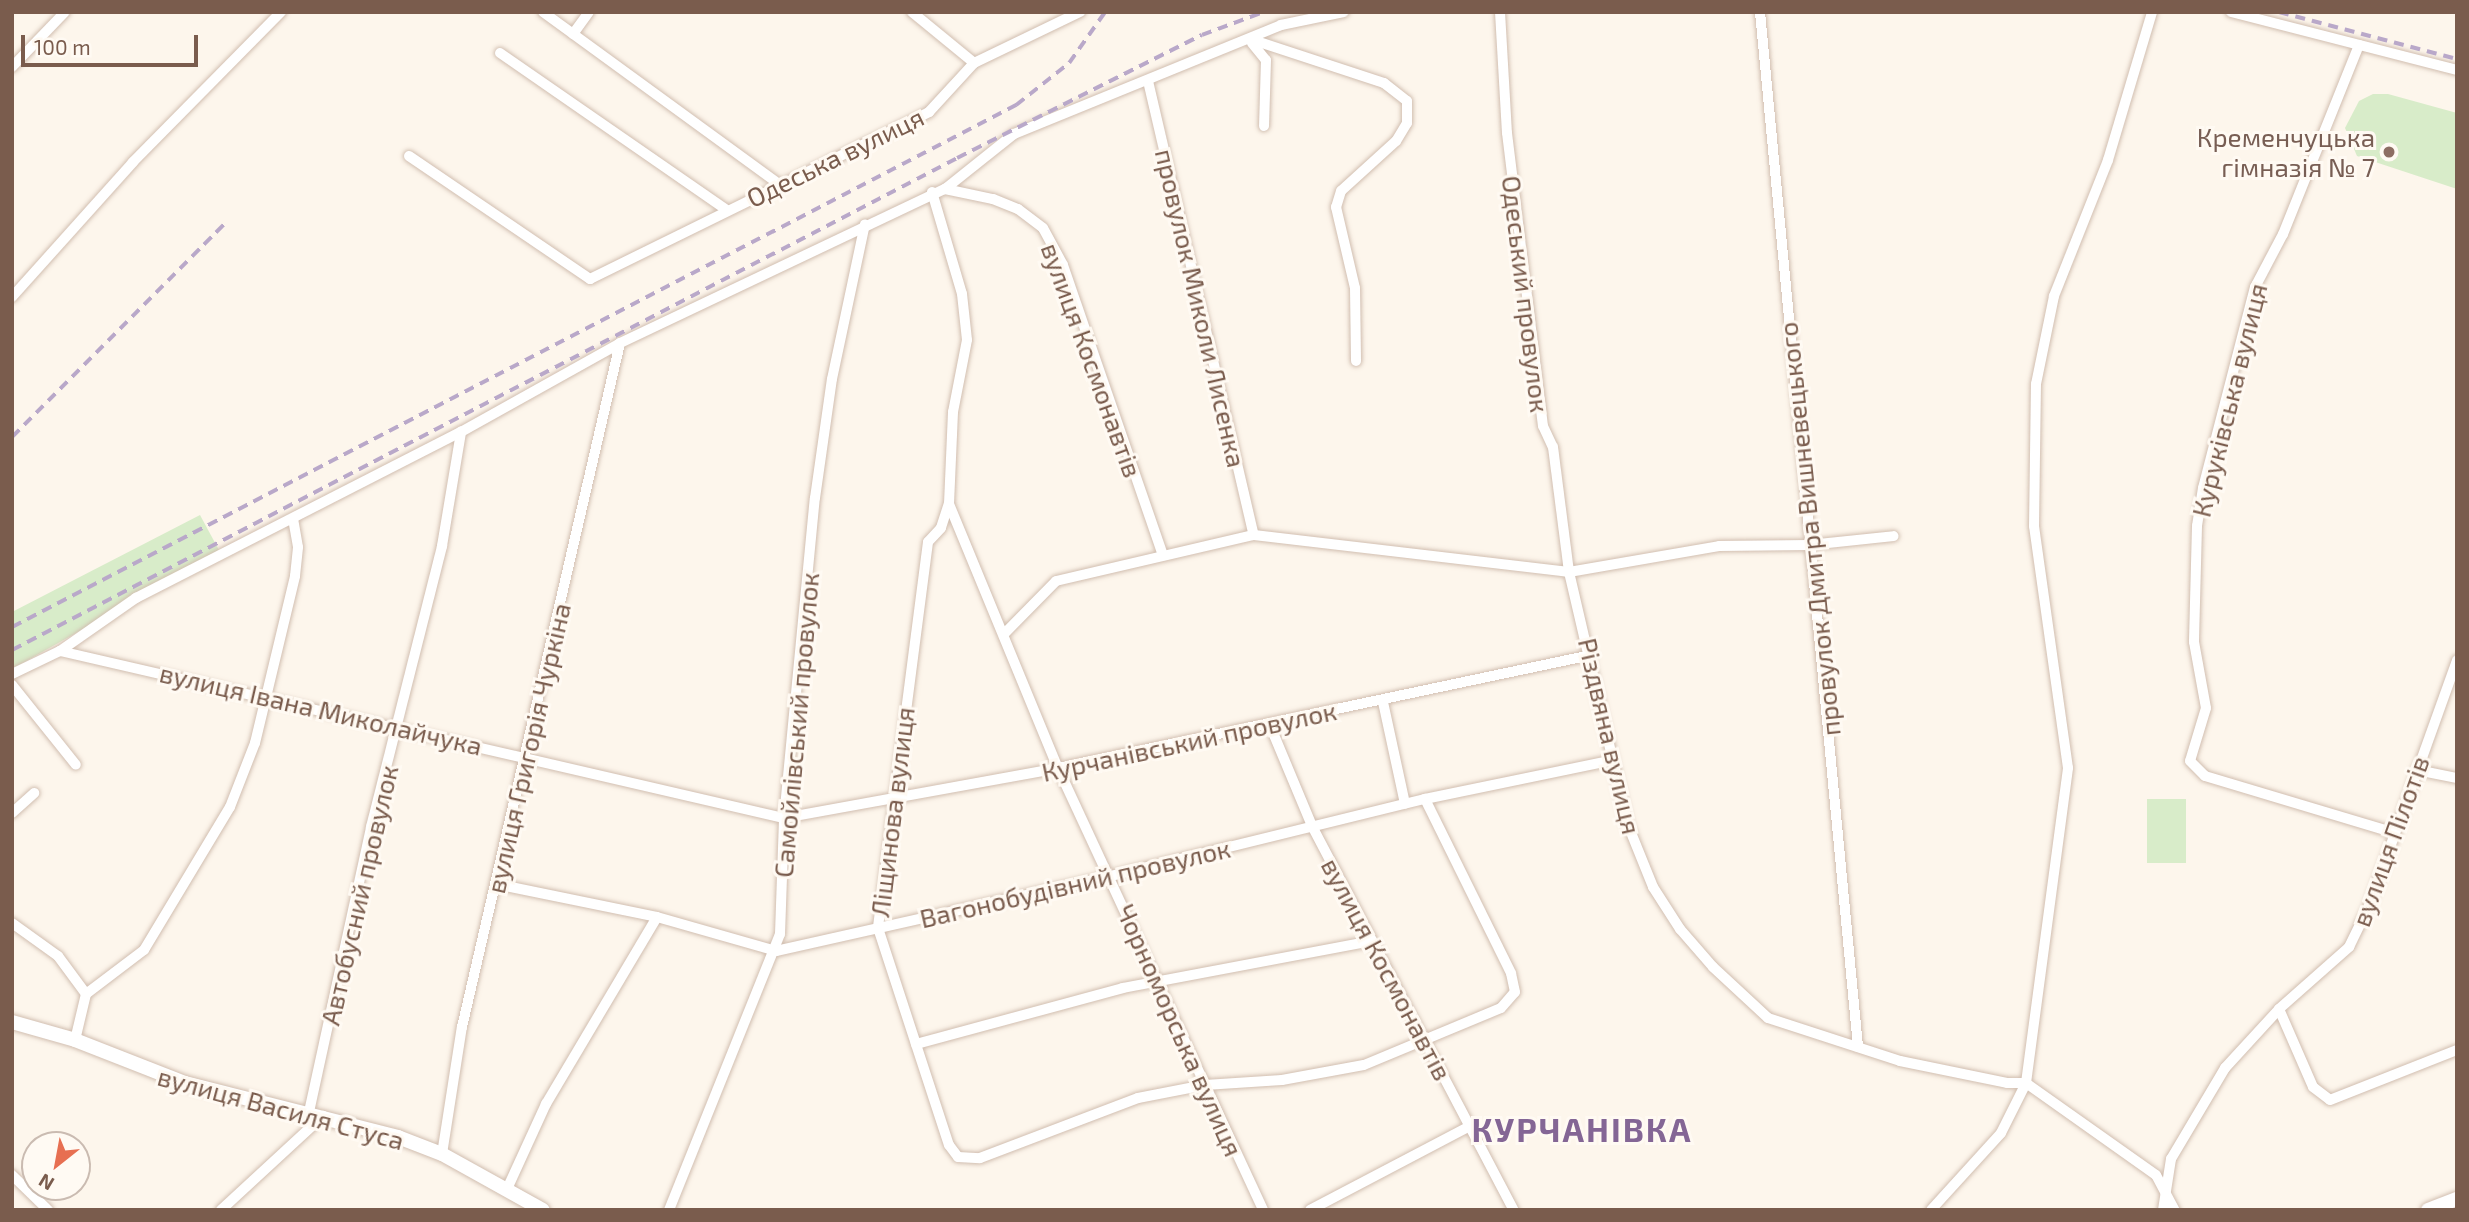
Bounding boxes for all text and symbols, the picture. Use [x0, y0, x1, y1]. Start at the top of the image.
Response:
scale bar [24, 21, 201, 65]
text: 100 m [34, 34, 91, 59]
street label: Одеська вулиця [741, 101, 929, 213]
place label: Кременчуцька гімназія № 7 [2197, 121, 2375, 182]
marker: Кременчуцька гімназія № 7 [2381, 144, 2397, 160]
street label: провулок Миколи Лисенка [1149, 146, 1253, 470]
street label: Одеський провулок [1496, 174, 1556, 414]
street label: вулиця Космонавтів [1035, 239, 1149, 481]
street label: Куруківська вулиця [2185, 280, 2273, 520]
street label: провулок Дмитра Вишневецького [1772, 320, 1846, 738]
street label: Самойлівський провулок [767, 571, 825, 879]
street label: вулиця Григорія Чуркіна [479, 600, 577, 896]
street label: Різдвяна вулиця [1572, 635, 1648, 837]
street label: вулиця Івана Миколайчука [157, 657, 485, 761]
street label: Курчанівський провулок [1039, 695, 1339, 787]
street label: Ліщинова вулиця [864, 705, 920, 919]
street label: вулиця Пілотів [2345, 751, 2435, 931]
street label: Автобусний провулок [314, 762, 404, 1028]
street label: Вагонобудівний провулок [917, 832, 1233, 934]
street label: вулиця Космонавтів [1315, 853, 1459, 1085]
street label: Чорноморська вулиця [1110, 899, 1250, 1161]
street label: вулиця Василя Стуса [154, 1060, 408, 1156]
district label: КУРЧАНІВКА [1473, 1110, 1691, 1150]
north arrow [21, 1131, 91, 1201]
text: N [34, 1169, 58, 1196]

